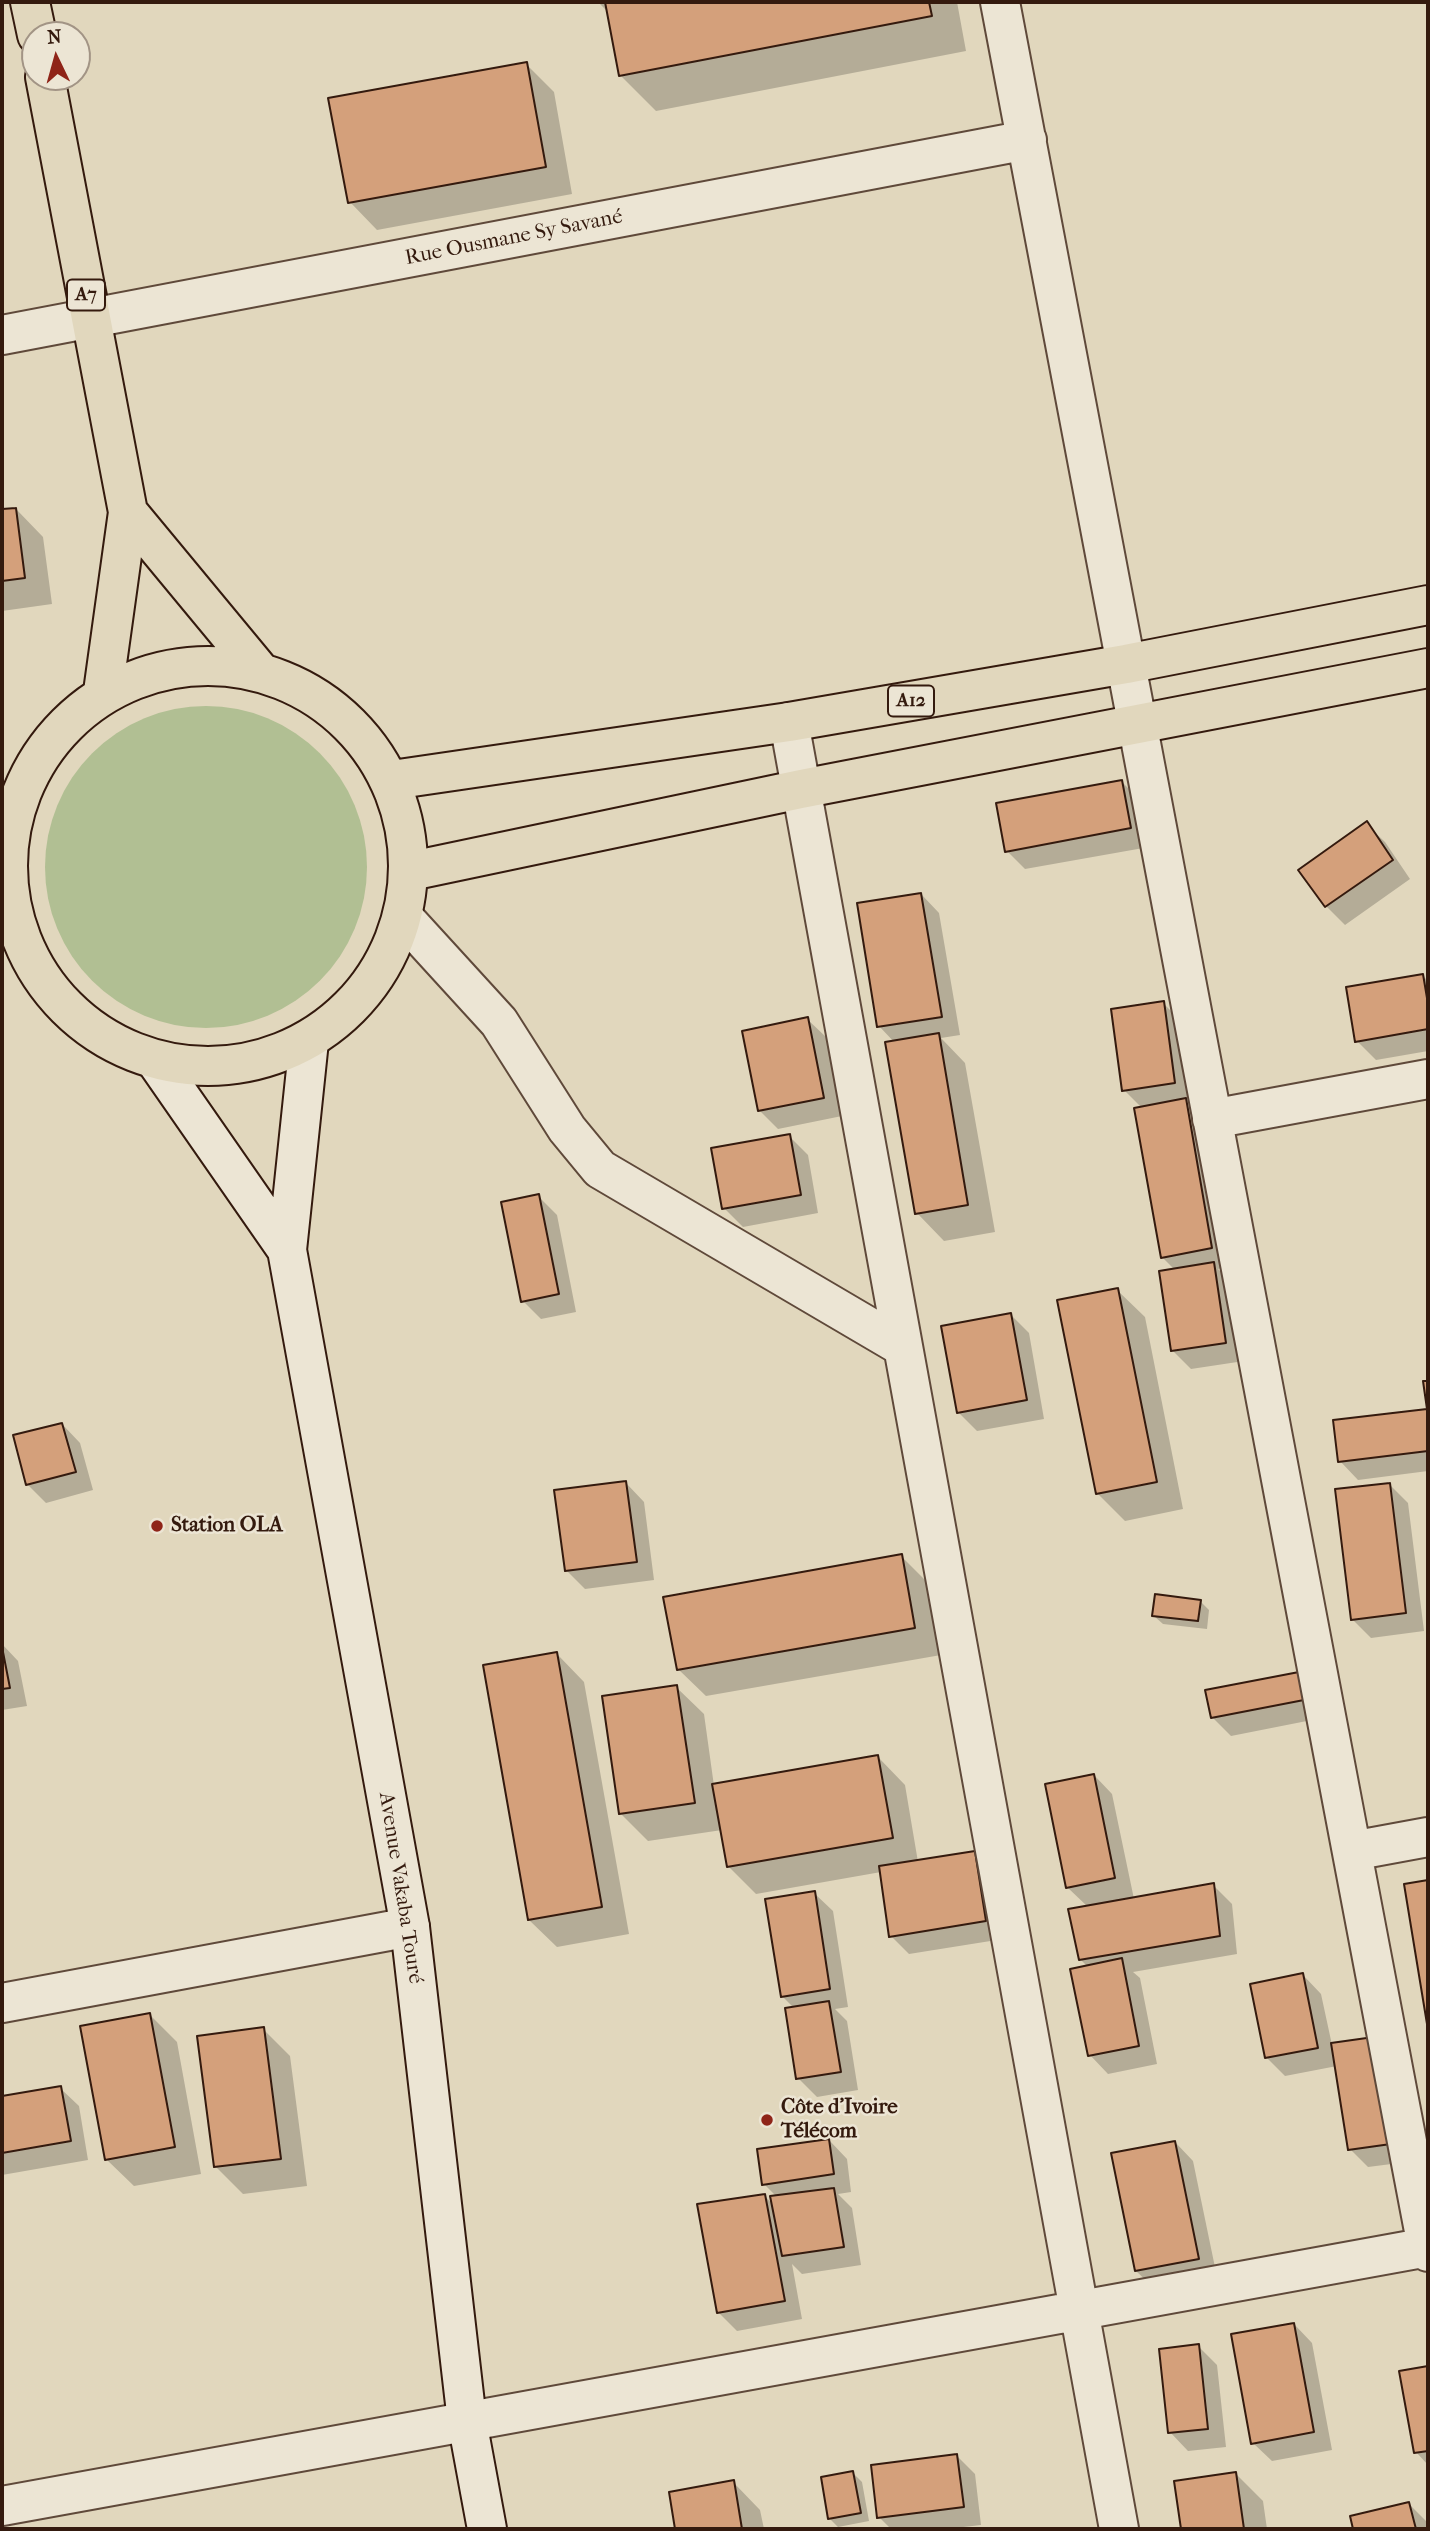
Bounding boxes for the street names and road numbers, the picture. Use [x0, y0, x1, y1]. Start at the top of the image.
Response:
street label: Rue Ousmane Sy Savané [403, 205, 625, 271]
road number: A7 [67, 280, 105, 310]
road number: A12 [888, 686, 934, 716]
street label: Avenue Vakaba Touré [372, 1790, 428, 1986]

